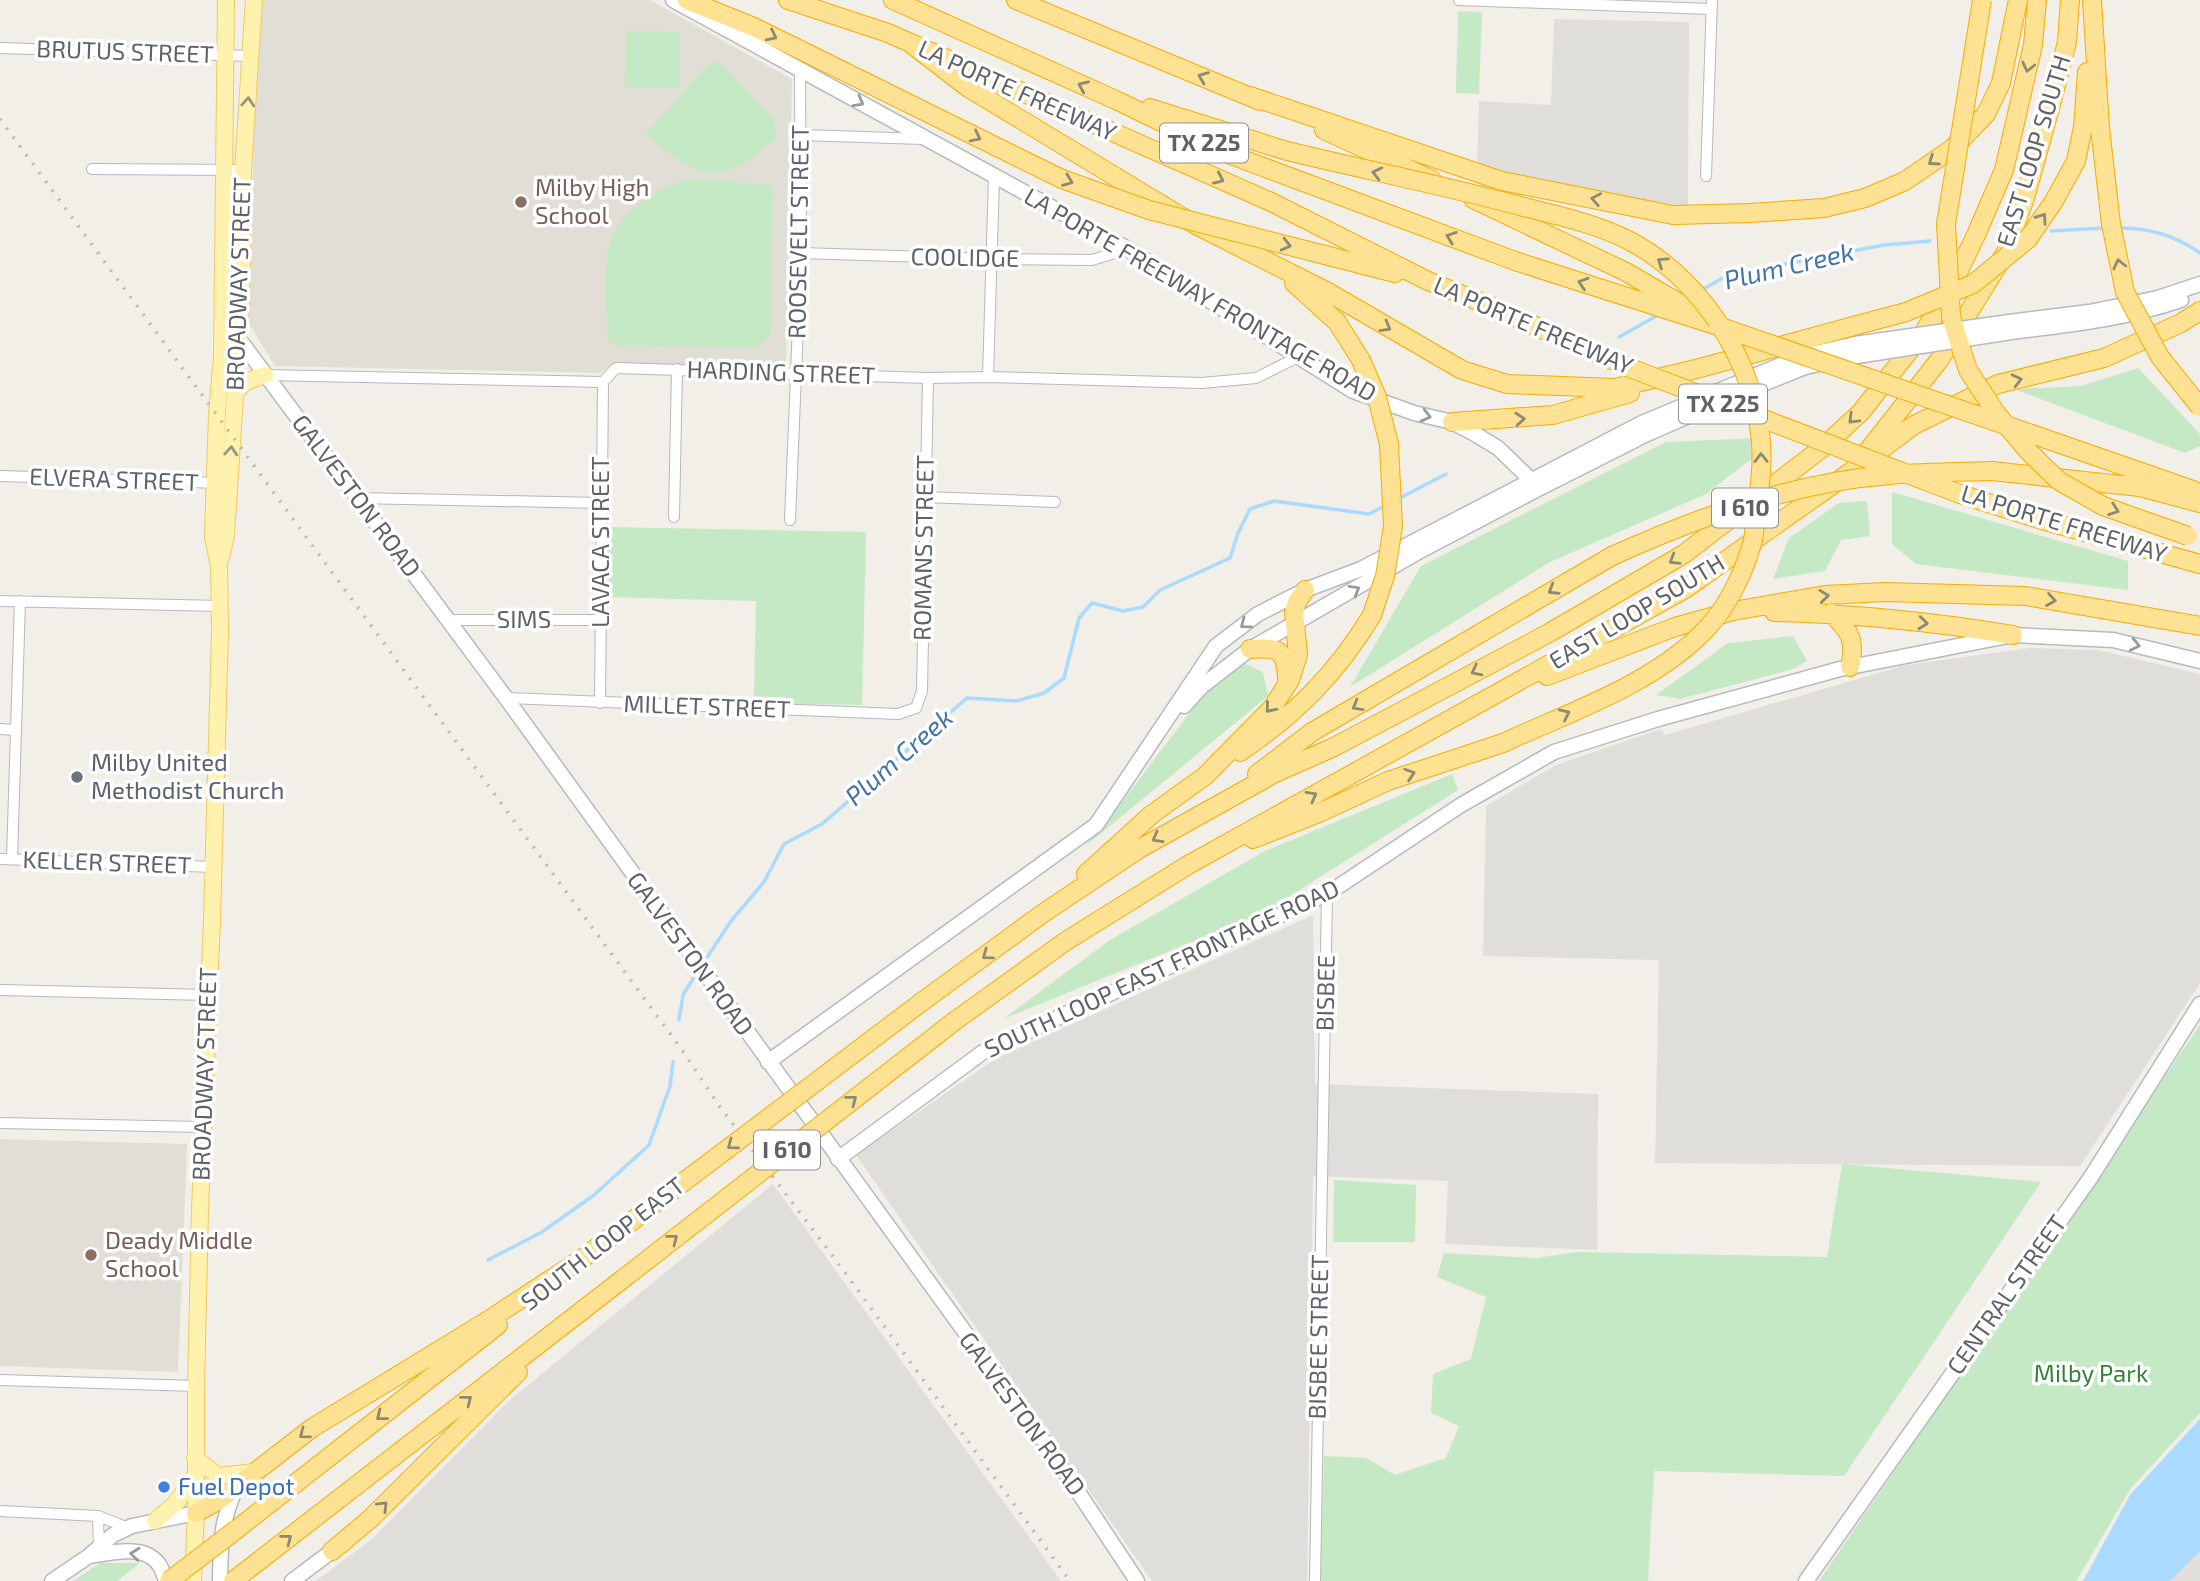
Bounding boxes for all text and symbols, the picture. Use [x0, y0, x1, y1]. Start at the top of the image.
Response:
one-way arrow [765, 27, 777, 41]
street label: BRUTUS STREET [36, 33, 214, 68]
street label: LA PORTE FREEWAY [914, 33, 1121, 146]
street label: EAST LOOP SOUTH [1990, 51, 2076, 250]
one-way arrow [2021, 61, 2036, 73]
one-way arrow [1198, 71, 1210, 85]
one-way arrow [1078, 80, 1090, 94]
one-way arrow [852, 94, 865, 107]
one-way arrow [240, 96, 255, 107]
road number: TX 225 [1160, 124, 1248, 162]
street label: ROOSEVELT STREET [781, 125, 814, 339]
one-way arrow [969, 128, 981, 142]
one-way arrow [1928, 153, 1941, 166]
one-way arrow [1371, 167, 1383, 181]
one-way arrow [1211, 171, 1224, 185]
place label: Milby High School [535, 172, 650, 229]
one-way arrow [1062, 173, 1074, 187]
street label: BROADWAY STREET [219, 177, 256, 391]
street label: LA PORTE FREEWAY FRONTAGE ROAD [1019, 181, 1382, 407]
one-way arrow [1590, 193, 1602, 208]
marker: Milby High School [513, 194, 529, 210]
one-way arrow [2034, 213, 2046, 226]
one-way arrow [1446, 231, 1458, 245]
water label: Plum Creek [1721, 235, 1857, 295]
one-way arrow [1280, 237, 1292, 251]
street label: COOLIDGE [911, 241, 1020, 272]
one-way arrow [1657, 258, 1670, 271]
one-way arrow [2112, 258, 2127, 270]
street label: LA PORTE FREEWAY [1430, 270, 1638, 380]
one-way arrow [1578, 277, 1590, 291]
one-way arrow [1379, 319, 1392, 332]
street label: HARDING STREET [686, 354, 876, 389]
one-way arrow [2011, 374, 2023, 388]
road number: TX 225 [1679, 384, 1767, 424]
street label: GALVESTON ROAD [287, 408, 428, 582]
one-way arrow [1420, 408, 1432, 422]
one-way arrow [1848, 411, 1861, 424]
one-way arrow [1515, 412, 1526, 427]
one-way arrow [223, 445, 238, 456]
one-way arrow [1753, 453, 1769, 463]
street label: ROMANS STREET [906, 455, 939, 641]
street label: LAVACA STREET [585, 456, 614, 628]
street label: ELVERA STREET [29, 461, 199, 496]
street label: LA PORTE FREEWAY [1958, 477, 2171, 568]
road number: I 610 [1712, 488, 1778, 528]
one-way arrow [2108, 502, 2120, 516]
street label: EAST LOOP SOUTH [1543, 547, 1729, 674]
one-way arrow [1669, 551, 1682, 564]
one-way arrow [1548, 582, 1561, 595]
one-way arrow [1347, 585, 1360, 598]
one-way arrow [1818, 589, 1830, 604]
one-way arrow [2045, 592, 2057, 607]
street label: SIMS [497, 604, 551, 633]
one-way arrow [1918, 615, 1929, 630]
one-way arrow [1241, 616, 1253, 628]
one-way arrow [2129, 637, 2141, 651]
one-way arrow [1471, 663, 1483, 677]
street label: MILLET STREET [623, 688, 791, 723]
one-way arrow [1351, 697, 1364, 710]
water label: Plum Creek [838, 701, 958, 811]
one-way arrow [1266, 701, 1279, 713]
one-way arrow [1558, 708, 1570, 722]
place label: Milby United Methodist Church [91, 747, 284, 804]
one-way arrow [1403, 768, 1416, 782]
marker: Milby United Methodist Church [69, 769, 85, 785]
one-way arrow [1305, 791, 1318, 804]
one-way arrow [1152, 830, 1165, 843]
street label: KELLER STREET [22, 844, 192, 879]
street label: GALVESTON ROAD [622, 866, 760, 1041]
street label: SOUTH LOOP EAST FRONTAGE ROAD [979, 872, 1343, 1063]
one-way arrow [982, 946, 994, 959]
street label: BISBEE [1309, 955, 1340, 1031]
street label: BROADWAY STREET [185, 967, 222, 1181]
one-way arrow [845, 1095, 857, 1108]
road number: I 610 [754, 1130, 820, 1170]
one-way arrow [727, 1137, 739, 1150]
street label: SOUTH LOOP EAST [514, 1170, 690, 1316]
street label: CENTRAL STREET [1940, 1209, 2072, 1379]
place label: Deady Middle School [105, 1225, 253, 1282]
one-way arrow [665, 1235, 678, 1248]
marker: Deady Middle School [83, 1247, 99, 1263]
street label: BISBEE STREET [1302, 1254, 1333, 1420]
street label: GALVESTON ROAD [954, 1326, 1092, 1501]
park label: Milby Park [2034, 1358, 2148, 1387]
one-way arrow [459, 1395, 472, 1408]
one-way arrow [377, 1408, 389, 1421]
one-way arrow [299, 1426, 312, 1439]
place label: Fuel Depot [178, 1471, 295, 1500]
marker: Fuel Depot [156, 1479, 172, 1495]
one-way arrow [375, 1502, 388, 1515]
one-way arrow [280, 1535, 292, 1548]
one-way arrow [129, 1546, 140, 1561]

